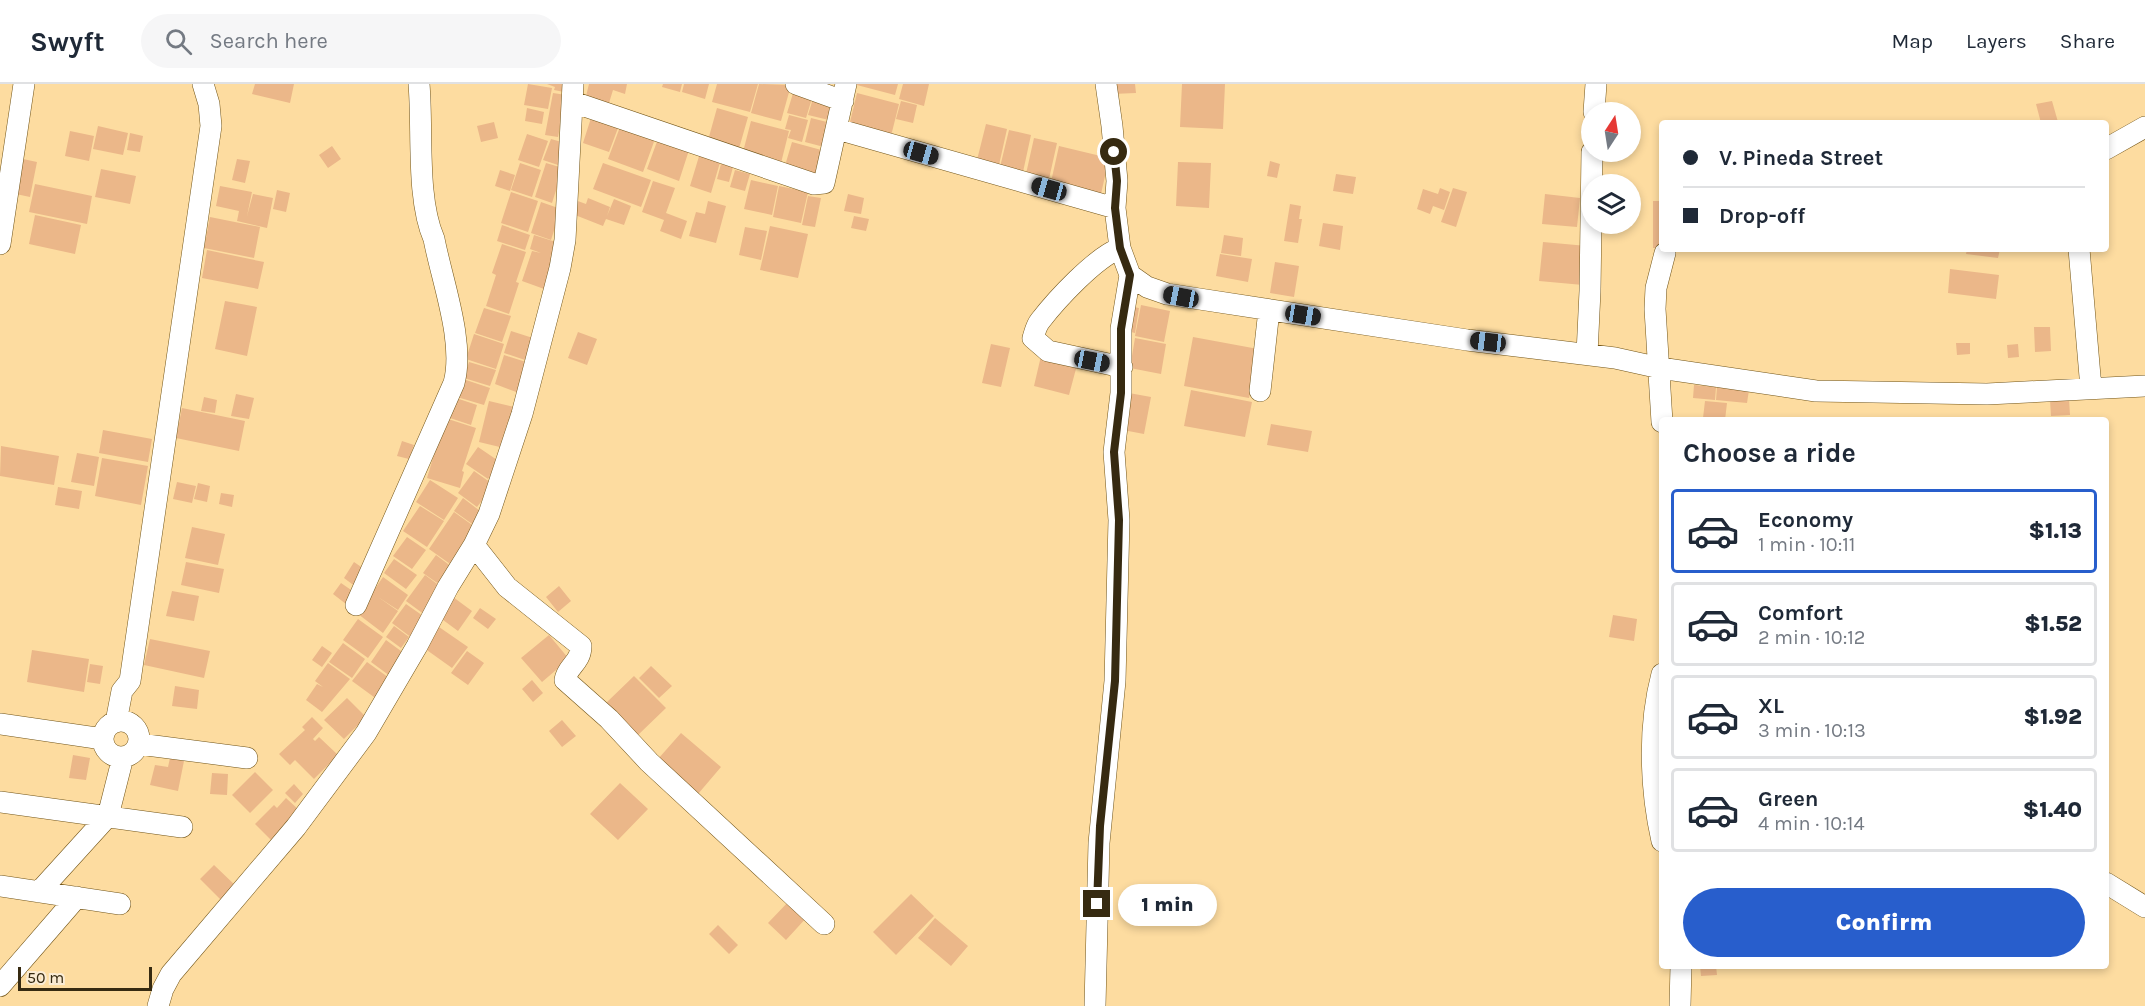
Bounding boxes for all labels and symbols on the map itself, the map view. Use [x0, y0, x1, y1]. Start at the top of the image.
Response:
north arrow [1581, 102, 1641, 162]
route start [1100, 138, 1127, 165]
car [901, 139, 941, 167]
car [1029, 175, 1069, 203]
car [1162, 285, 1200, 309]
car [1284, 303, 1322, 327]
car [1469, 331, 1507, 353]
car [1073, 349, 1111, 373]
callout: 1 min [1118, 883, 1217, 925]
route end [1083, 890, 1110, 917]
scale bar [18, 964, 152, 992]

